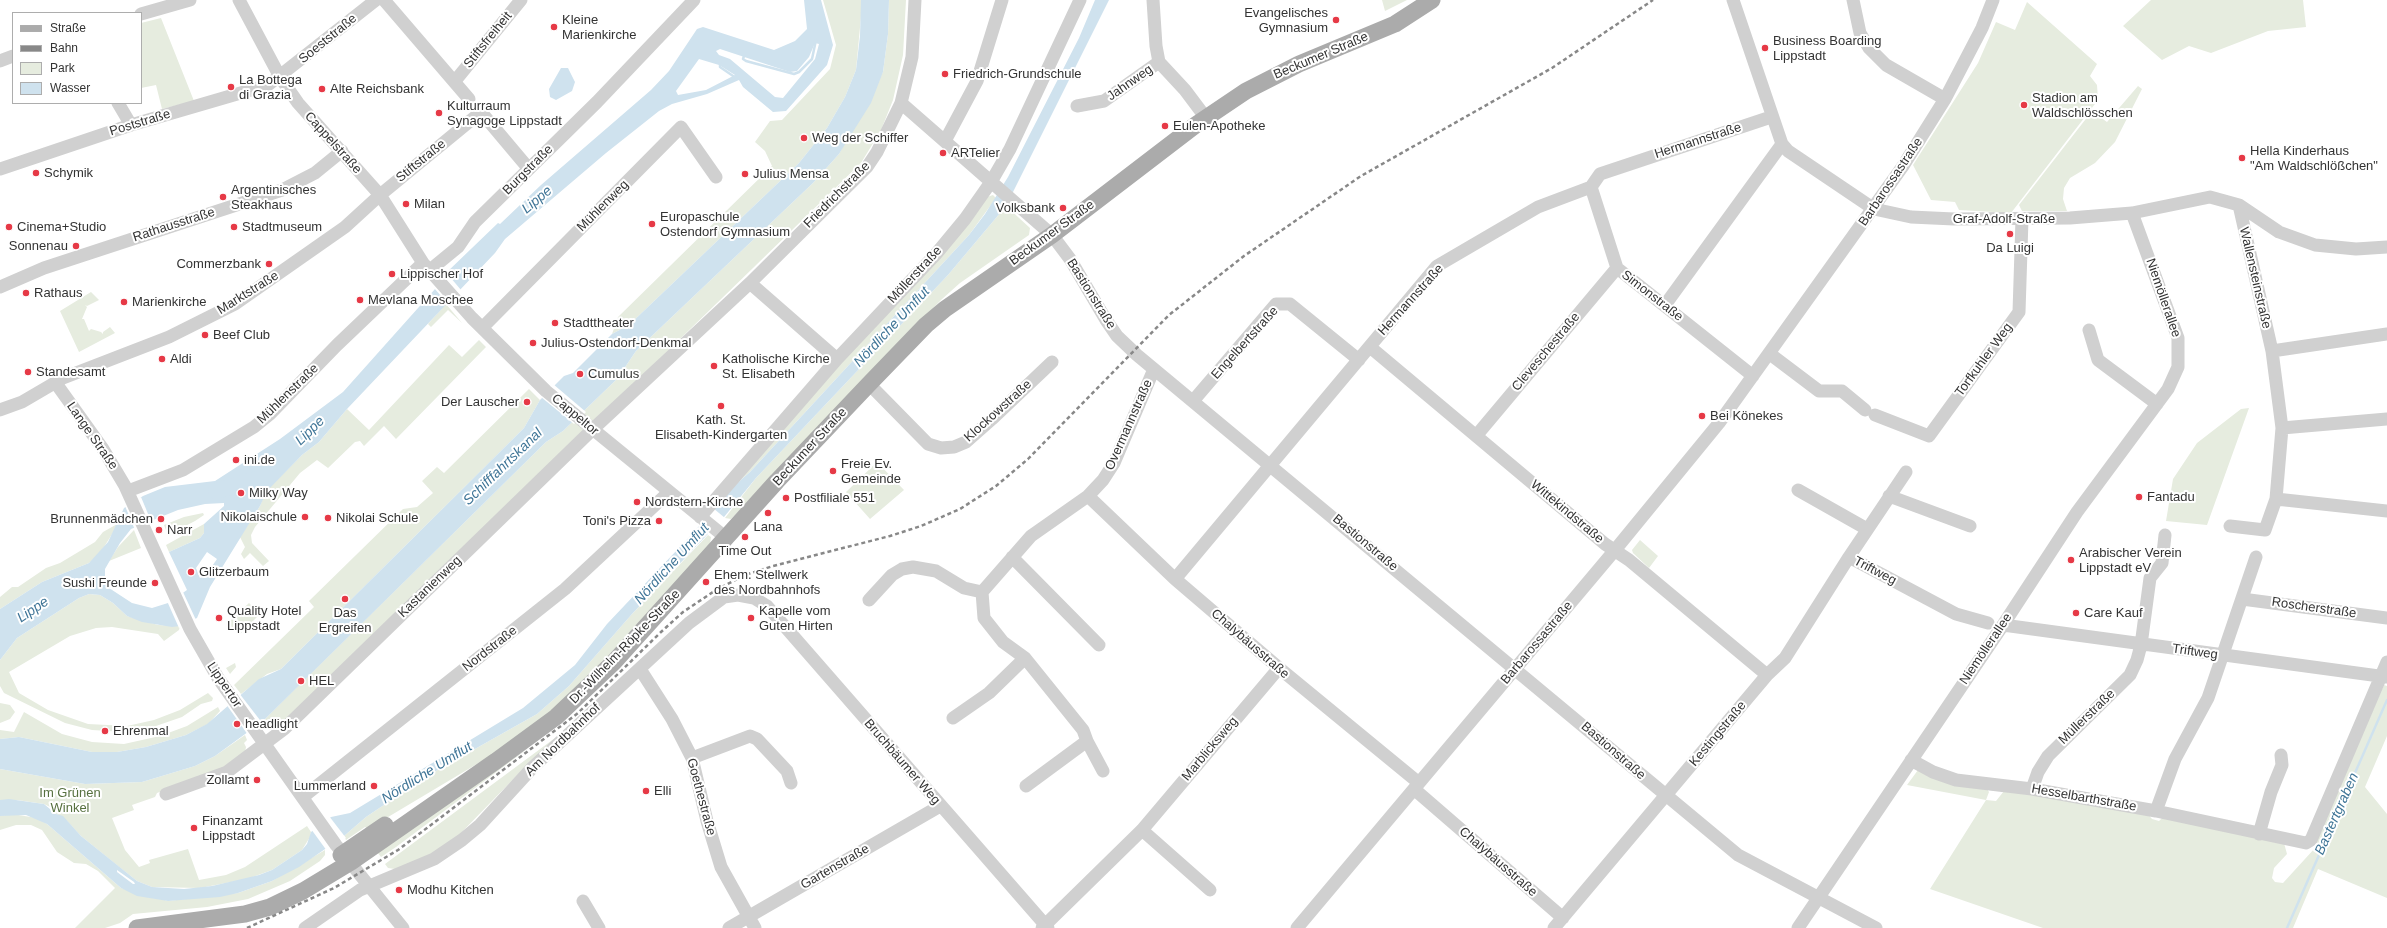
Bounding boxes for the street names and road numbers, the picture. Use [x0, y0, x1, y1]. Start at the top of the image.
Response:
street label: Stiftsfreiheit [461, 9, 515, 71]
street label: Soeststraße [296, 11, 360, 67]
street label: Beckumer Straße [1271, 29, 1371, 83]
street label: Jahnweg [1104, 62, 1156, 104]
street label: Poststraße [108, 106, 172, 140]
street label: Cappelstraße [301, 109, 365, 177]
street label: Hermannstraße [1653, 120, 1743, 162]
street label: Barbarossastraße [1856, 135, 1926, 229]
street label: Stiftstraße [393, 136, 449, 186]
street label: Burgstraße [500, 142, 556, 198]
street label: Friedrichstraße [801, 159, 873, 231]
street label: Mühlenweg [574, 177, 632, 235]
street label: Beckumer Straße [1007, 197, 1097, 269]
street label: Rathausstraße [131, 204, 217, 246]
street label: Graf-Adolf-Straße [1953, 211, 2055, 227]
street label: Wallensteinstraße [2236, 226, 2274, 330]
street label: Möllerstraße [885, 243, 945, 307]
street label: Bastionstraße [1063, 256, 1119, 332]
street label: Niemöllerallee [2142, 257, 2184, 339]
street label: Hermannstraße [1375, 261, 1447, 339]
street label: Simonstraße [1618, 267, 1686, 325]
street label: Marktstraße [214, 268, 282, 318]
street label: Engelbertstraße [1208, 303, 1282, 383]
street label: Cleveschestraße [1509, 310, 1583, 394]
street label: Torfkuhler Weg [1952, 320, 2016, 400]
street label: Mühlenstraße [254, 361, 322, 427]
street label: Klockowstraße [961, 377, 1035, 445]
street label: Overmannstraße [1102, 377, 1156, 473]
street label: Cappeltor [548, 391, 602, 439]
street label: Lange Straße [63, 399, 121, 473]
street label: Beckumer Straße [770, 405, 850, 489]
street label: Wittekindstraße [1527, 477, 1607, 547]
street label: Bastionstraße [1329, 511, 1401, 575]
street label: Kastanienweg [395, 553, 465, 621]
street label: Triftweg [1851, 553, 1899, 589]
street label: Dr.-Wilhelm-Röpke-Straße [566, 587, 684, 707]
street label: Roscherstraße [2271, 594, 2357, 622]
street label: Barbarossastraße [1498, 598, 1576, 688]
street label: Chalybäusstraße [1208, 606, 1292, 682]
street label: Niemöllerallee [1957, 610, 2015, 688]
street label: Nordstraße [460, 623, 520, 675]
street label: Triftweg [2171, 641, 2219, 663]
street label: Lippertor [203, 659, 245, 711]
street label: Müllerstraße [2056, 686, 2118, 748]
street label: Kestingstraße [1686, 698, 1750, 770]
street label: Am Nordbahnhof [522, 700, 604, 780]
street label: Marblicksweg [1179, 714, 1241, 784]
street label: Bruchbäumer Weg [861, 716, 943, 808]
street label: Bastionstraße [1578, 719, 1648, 783]
street label: Goethestraße [683, 757, 719, 837]
street label: Hesselbarthstraße [2030, 781, 2138, 815]
street label: Chalybäusstraße [1456, 824, 1540, 900]
street label: Gartenstraße [798, 841, 872, 893]

